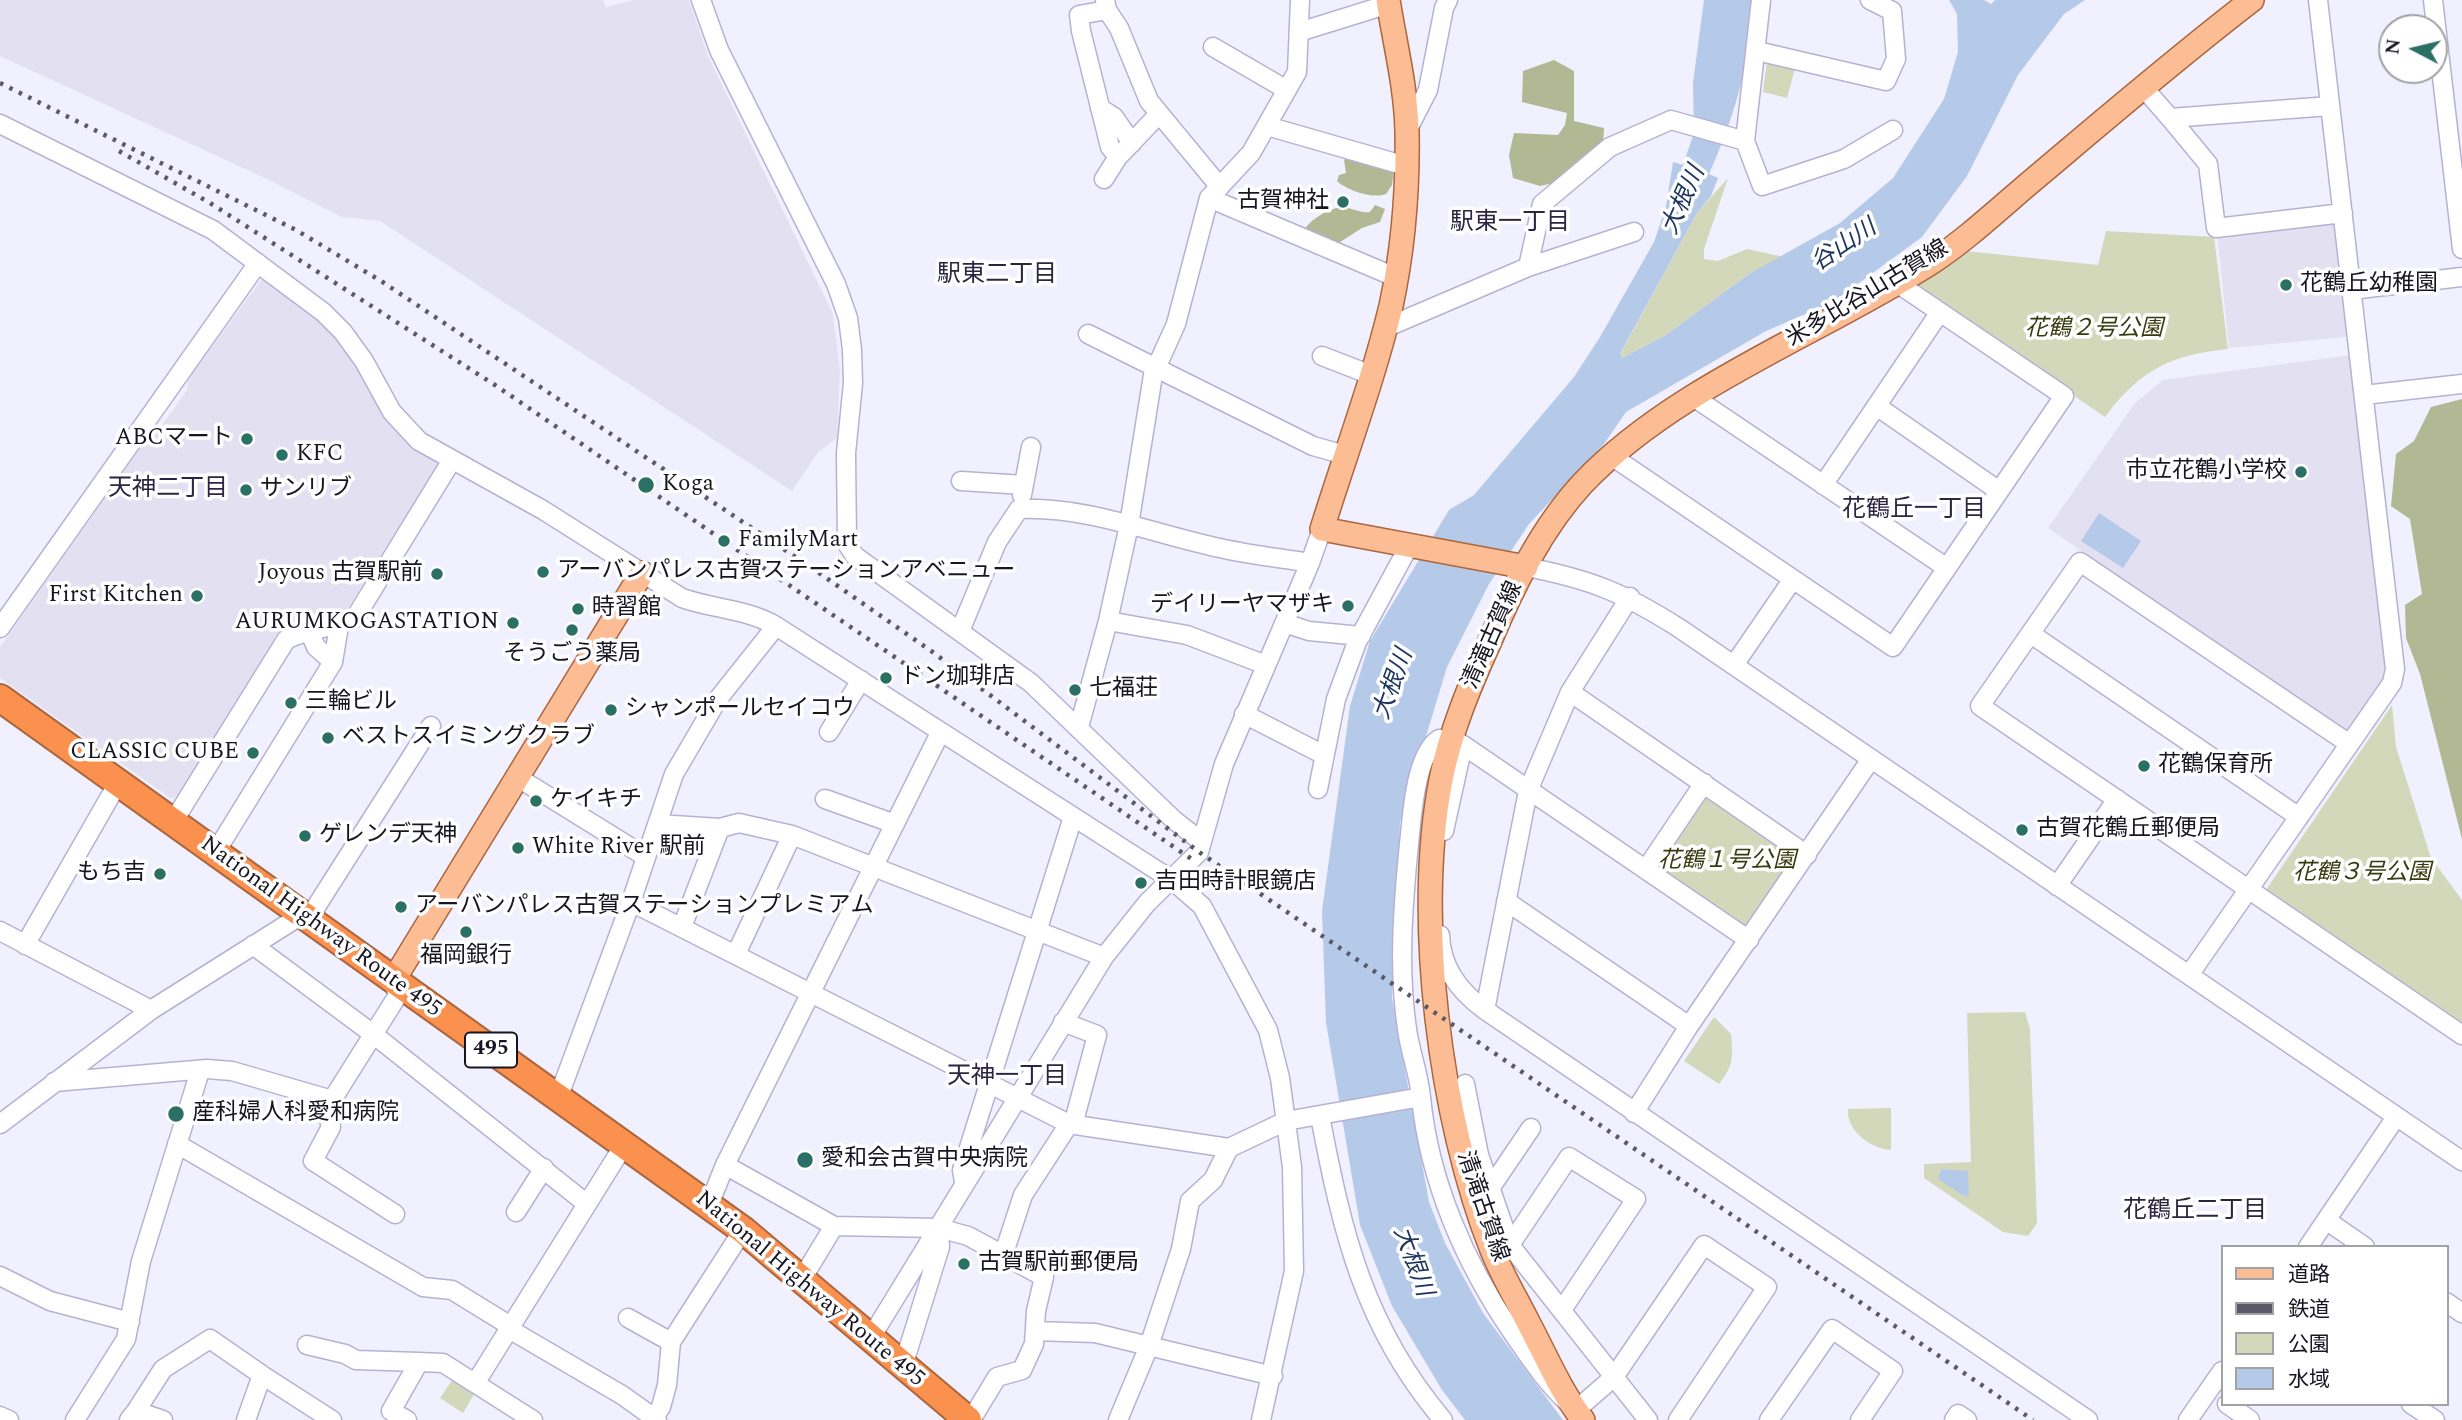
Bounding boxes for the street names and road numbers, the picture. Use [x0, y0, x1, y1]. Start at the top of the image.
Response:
street label: 米多比谷山古賀線 [1782, 236, 1954, 354]
street label: 清滝古賀線 [1458, 578, 1530, 694]
street label: National Highway Route 495 [194, 831, 446, 1025]
road number: 495 [465, 1032, 517, 1068]
street label: 清滝古賀線 [1449, 1148, 1513, 1266]
street label: National Highway Route 495 [689, 1186, 929, 1394]

